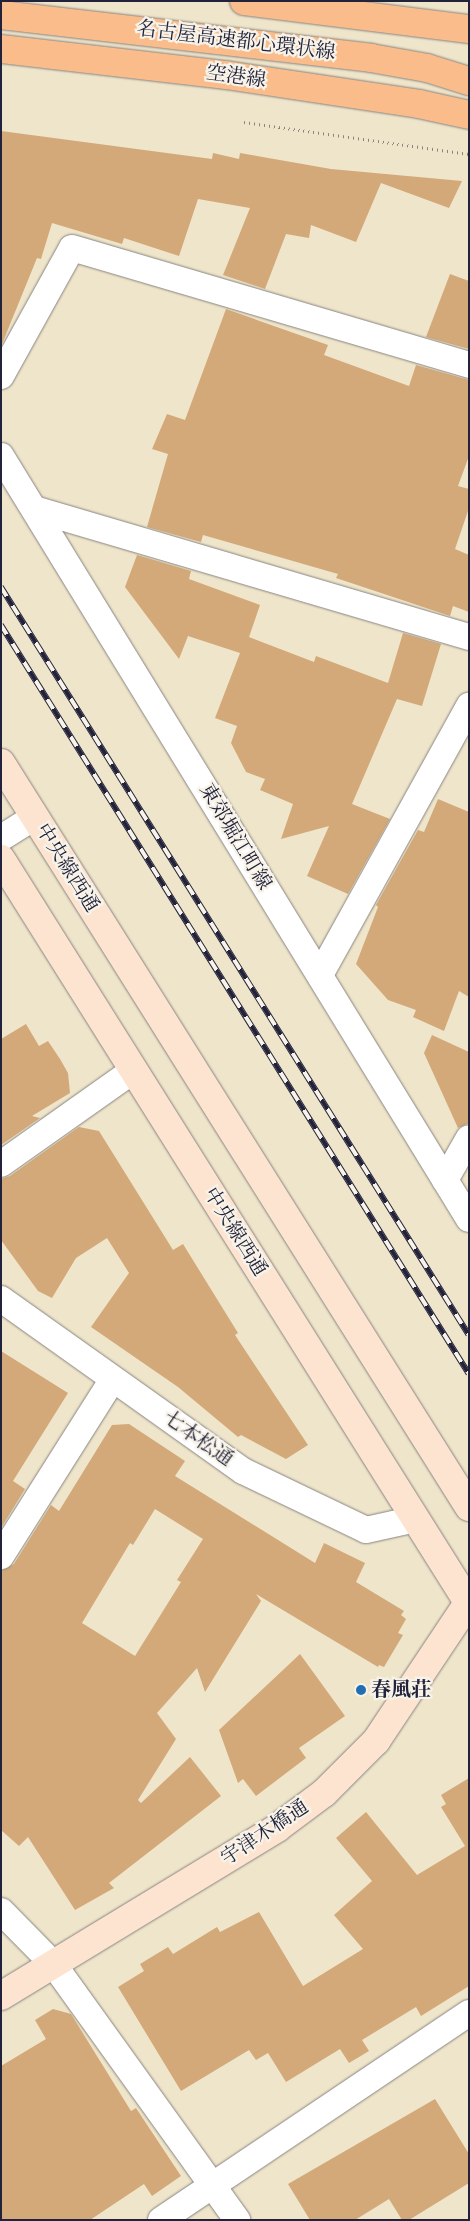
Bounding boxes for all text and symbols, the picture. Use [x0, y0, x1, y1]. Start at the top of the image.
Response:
street label: 名古屋高速都心環状線 [135, 17, 337, 65]
street label: 空港線 [205, 61, 267, 93]
street label: 東郊堀江町線 [194, 779, 276, 895]
street label: 中央線西通 [30, 819, 104, 917]
street label: 中央線西通 [198, 1183, 272, 1281]
street label: 七本松通 [158, 1406, 238, 1472]
place label: 春風荘 [371, 1678, 431, 1702]
marker: 春風荘 [355, 1684, 367, 1696]
street label: 宇津木橋通 [217, 1795, 313, 1871]

